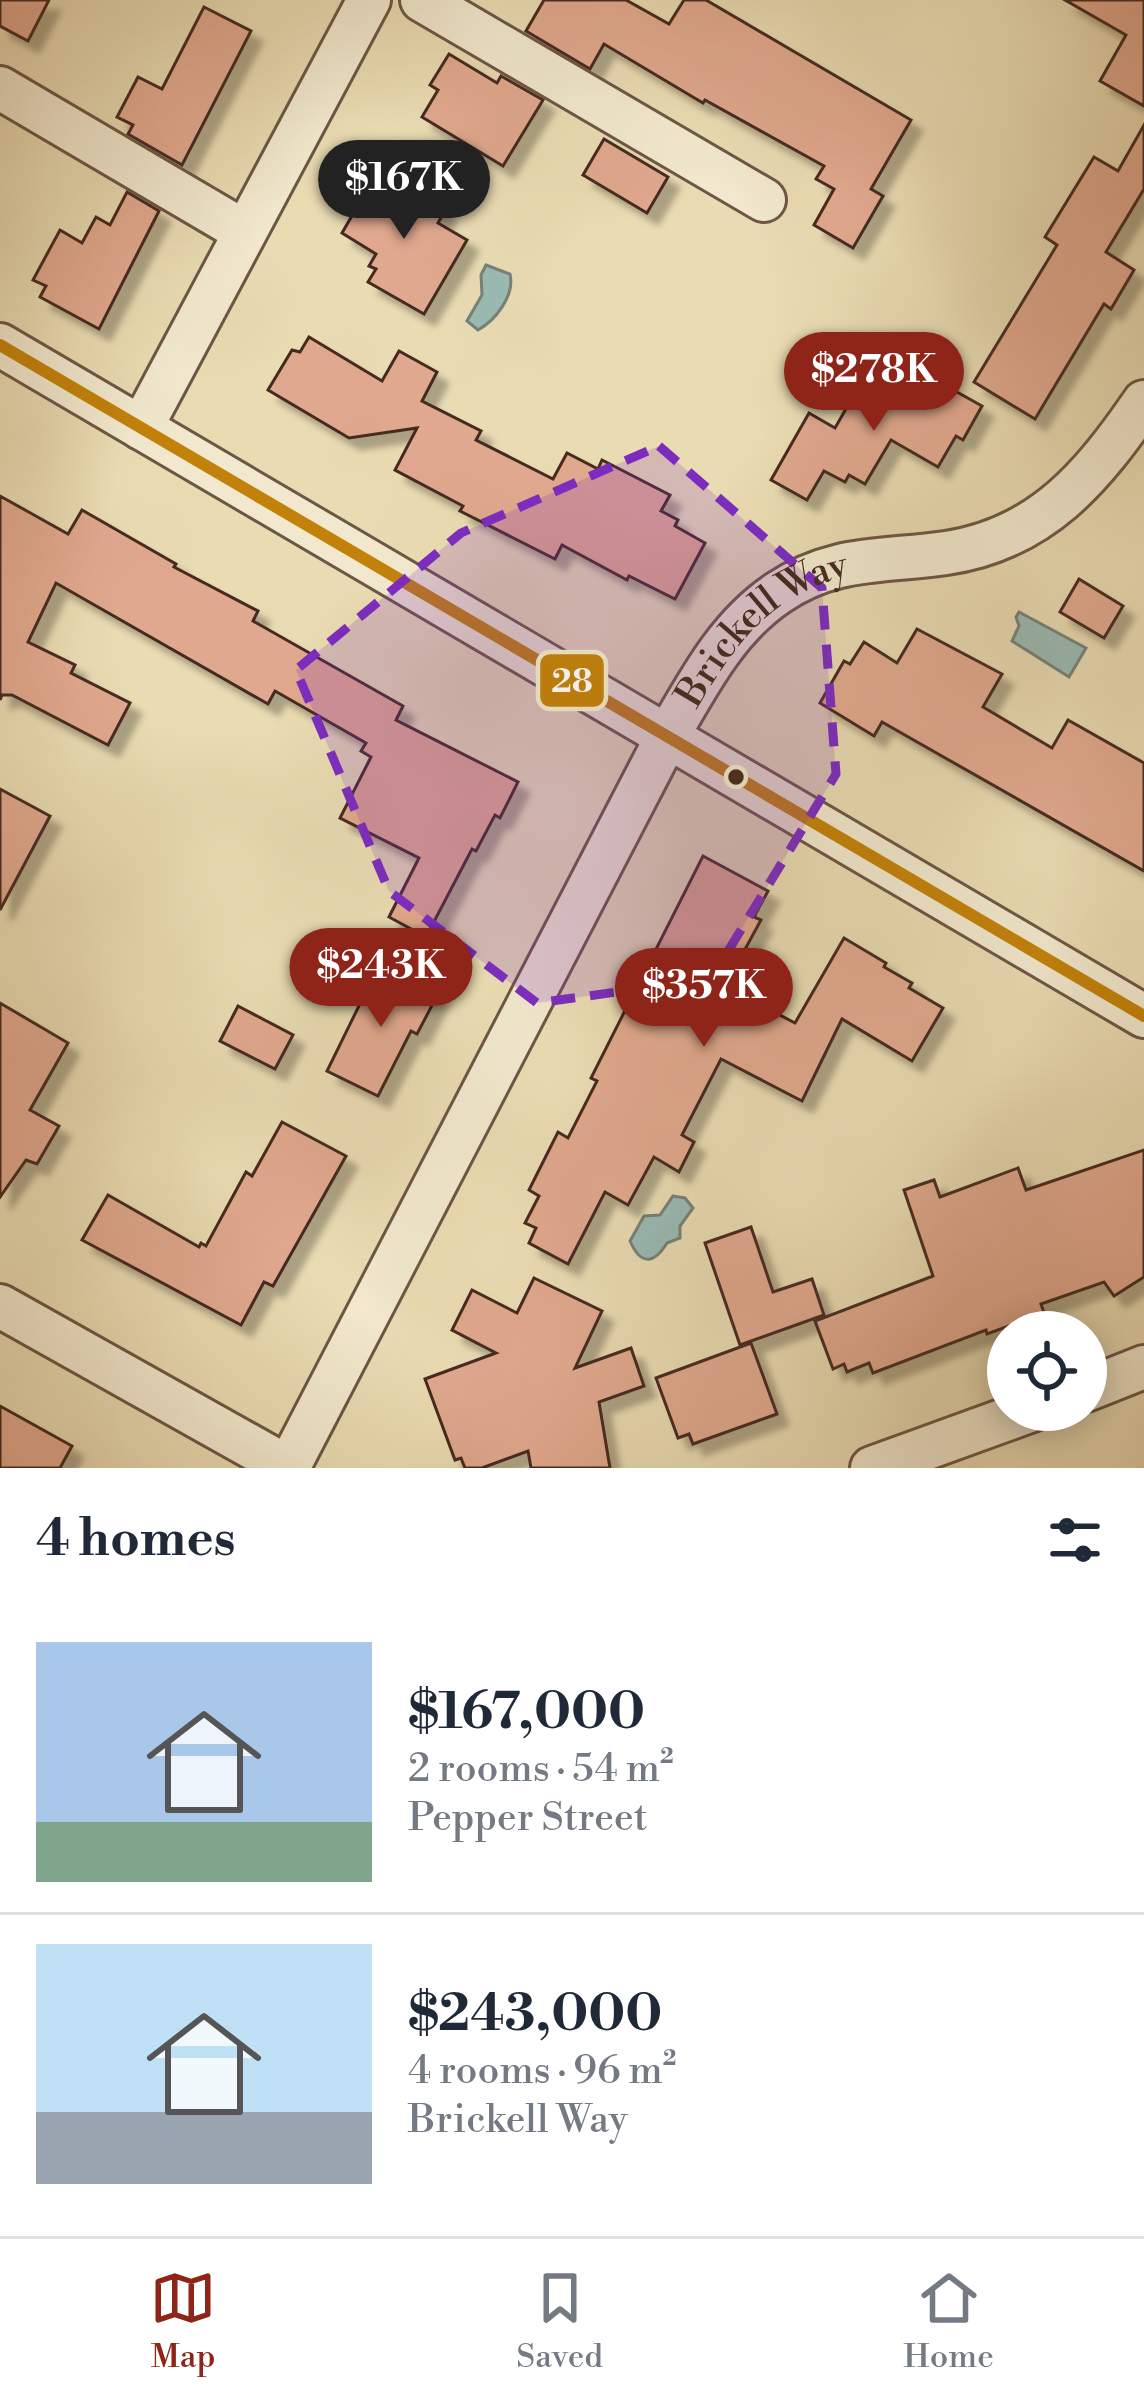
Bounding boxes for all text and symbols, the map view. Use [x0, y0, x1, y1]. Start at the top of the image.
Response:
pin: $167K [320, 140, 488, 242]
text: $167K [345, 154, 463, 203]
pin: $278K [790, 332, 958, 434]
text: $278K [811, 346, 937, 395]
street label: Brickell Way [665, 540, 854, 717]
line badge: 28 [538, 652, 606, 709]
text: 28 [551, 662, 593, 703]
unlabelled marker [725, 766, 747, 788]
pin: $243K [297, 928, 465, 1030]
text: $243K [316, 942, 446, 991]
pin: $357K [620, 948, 788, 1050]
text: $357K [642, 962, 766, 1011]
map controls [987, 1311, 1107, 1431]
button: locate [987, 1311, 1107, 1431]
icon: filters [1042, 1507, 1108, 1573]
text: 4 homes [36, 1508, 236, 1572]
text: $167,000 [408, 1681, 645, 1745]
icon: home [132, 1690, 276, 1834]
text: 2 rooms · 54 m² [408, 1745, 674, 1794]
text: Pepper Street [408, 1794, 647, 1843]
text: $243,000 [408, 1983, 662, 2047]
icon: home [132, 1992, 276, 2136]
text: 4 rooms · 96 m² [408, 2047, 676, 2096]
text: Brickell Way [408, 2096, 628, 2145]
tab: Map [150, 2265, 216, 2378]
tab: Saved [516, 2265, 603, 2378]
tab: Home [903, 2265, 994, 2378]

